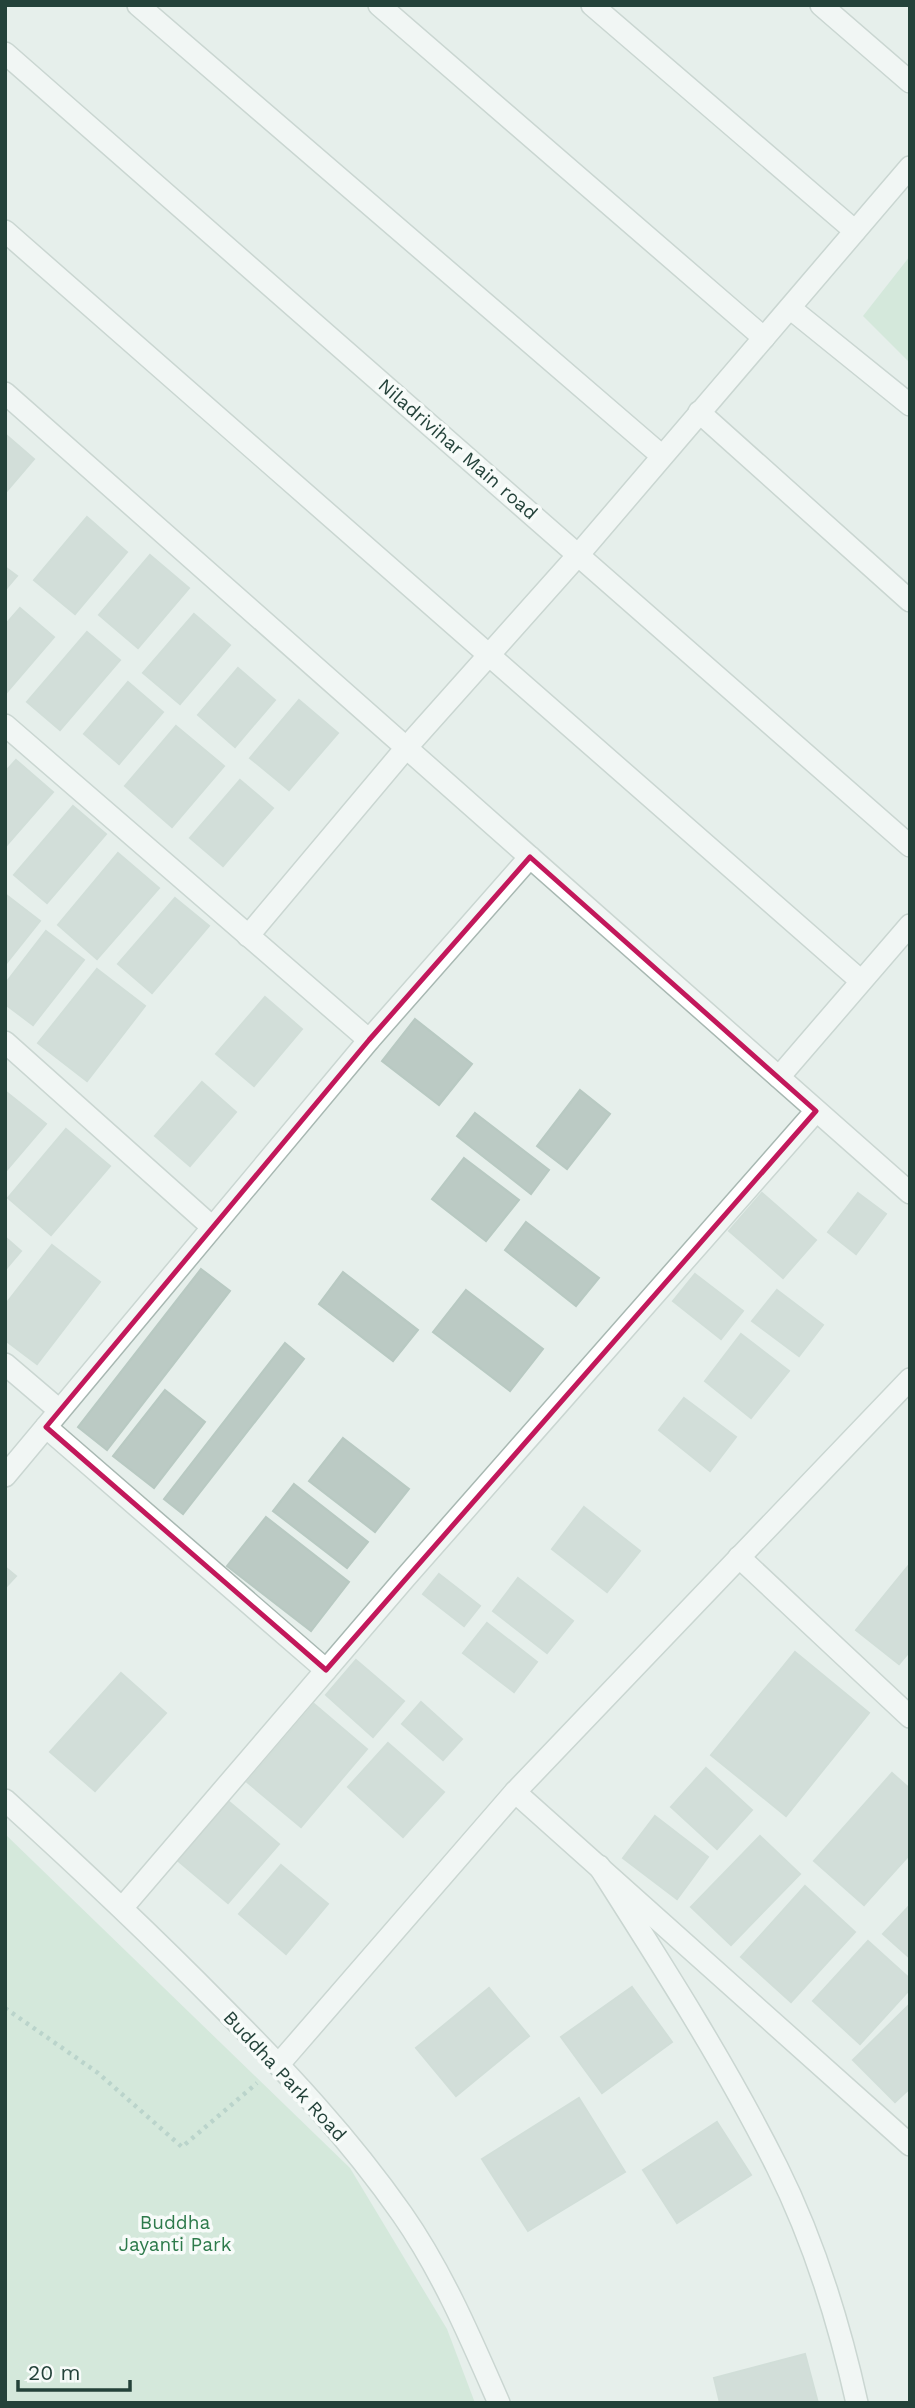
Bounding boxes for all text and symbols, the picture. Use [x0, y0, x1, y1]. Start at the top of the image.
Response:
street label: Niladrivihar Main road [374, 374, 542, 524]
street label: Buddha Park Road [219, 2006, 351, 2146]
park label: Buddha Jayanti Park [119, 2211, 232, 2256]
scale bar [18, 2348, 130, 2392]
text: 20 m [28, 2360, 80, 2385]

